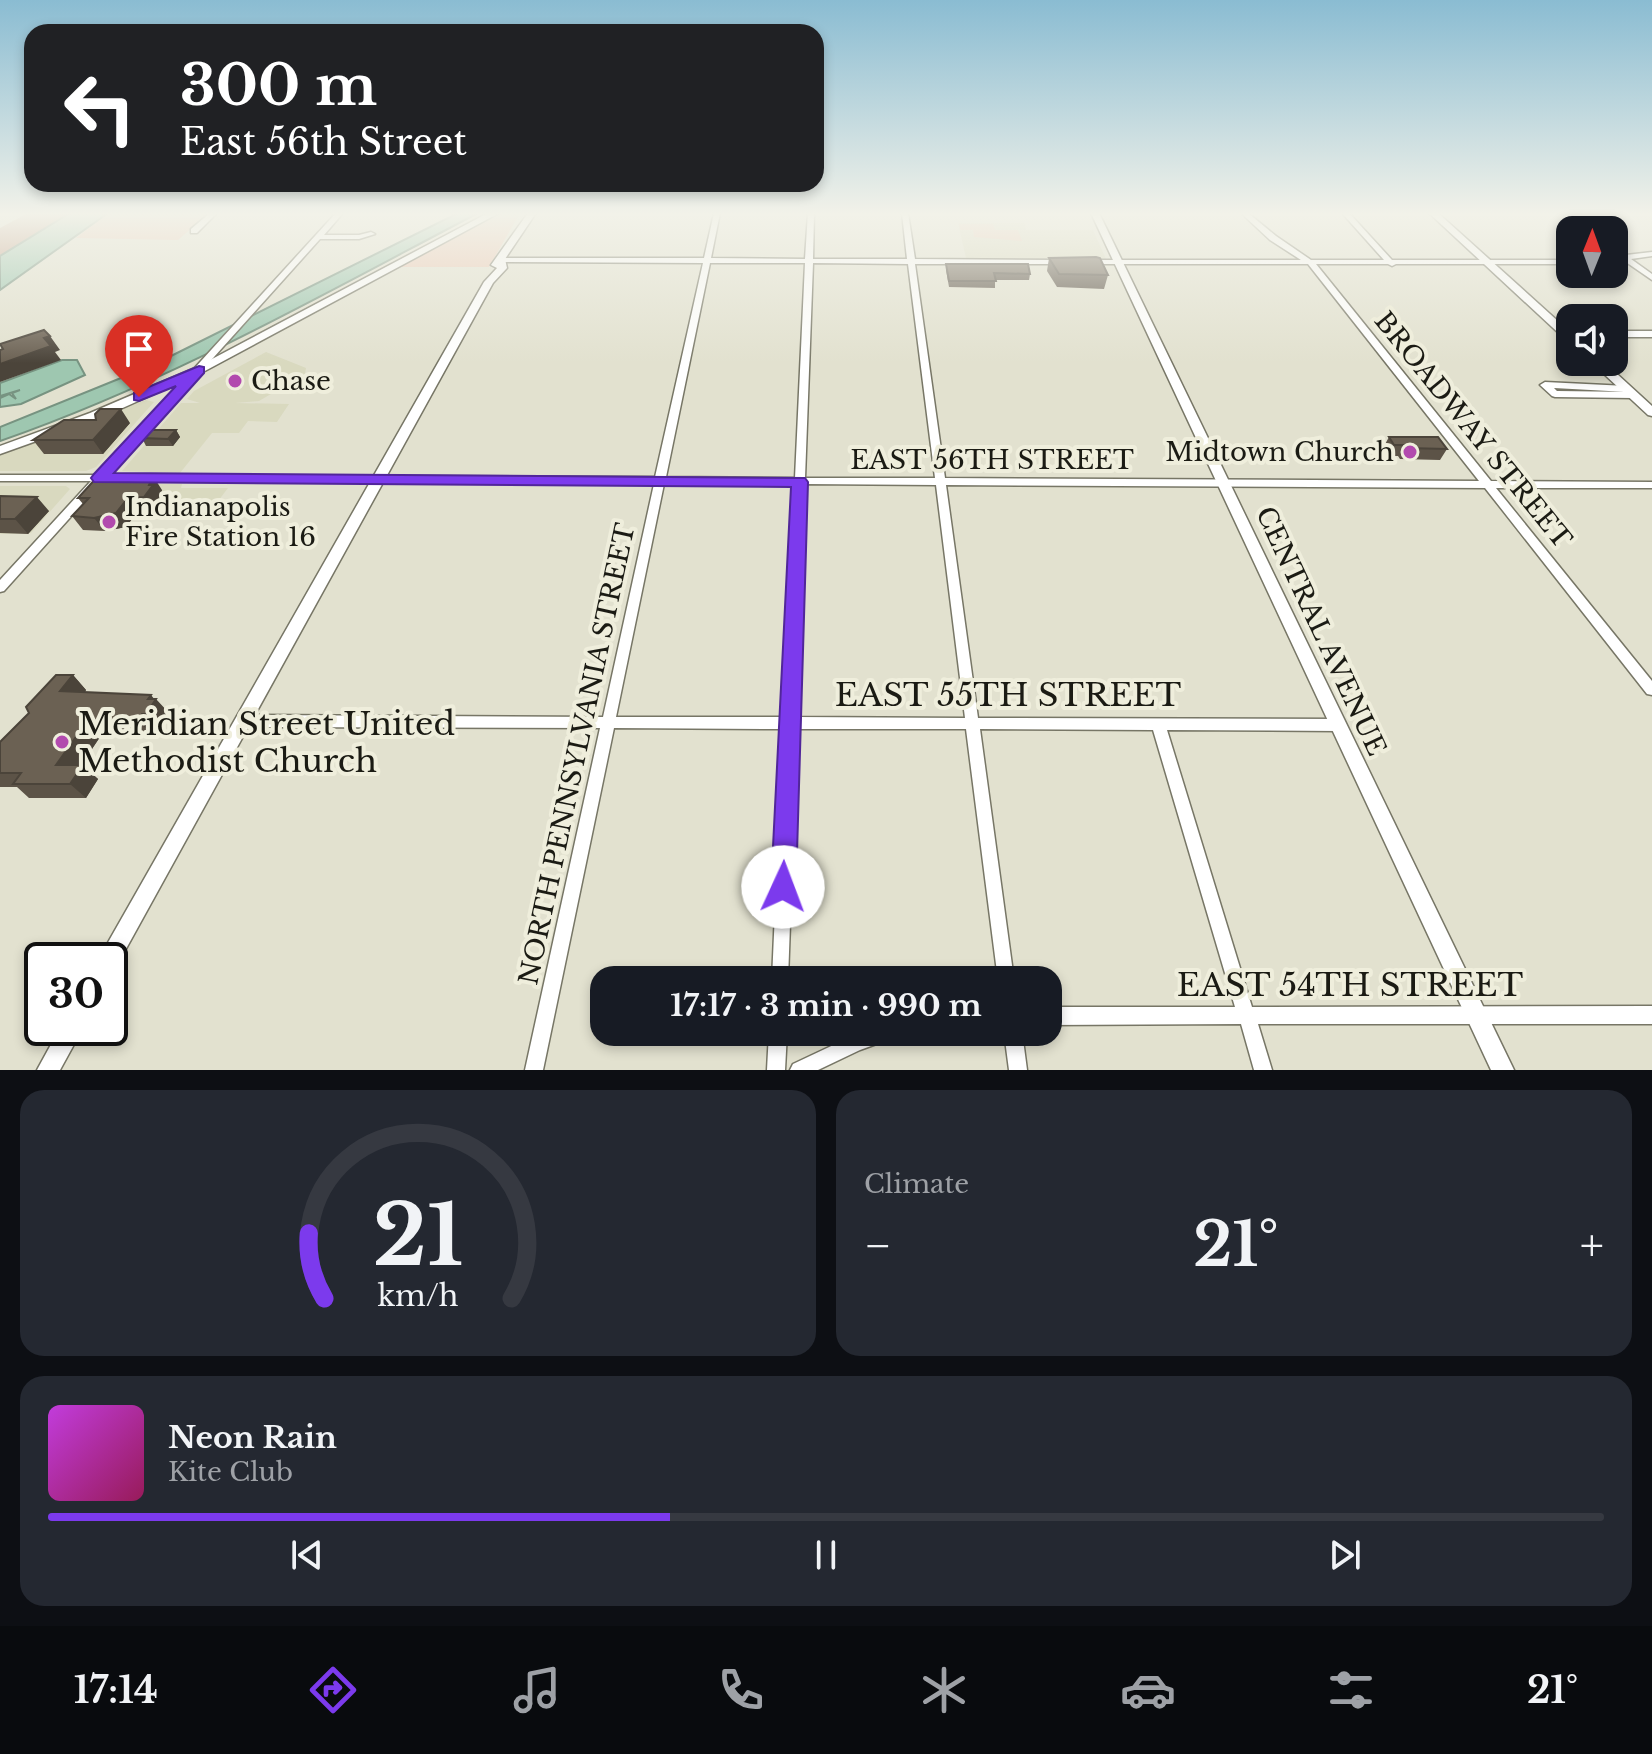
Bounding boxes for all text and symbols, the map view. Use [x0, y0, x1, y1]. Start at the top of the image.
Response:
text: 300 m [180, 51, 377, 120]
icon: left [48, 56, 152, 160]
text: East 56th Street [180, 120, 467, 165]
north arrow [1556, 216, 1628, 288]
map controls [1556, 216, 1628, 376]
button: sound [1556, 304, 1628, 376]
street label: BROADWAY STREET [1368, 305, 1578, 555]
pin [105, 315, 173, 397]
icon: arrive [117, 327, 161, 371]
place label: Chase [251, 365, 331, 397]
marker: Chase [226, 372, 244, 390]
place label: Midtown Church [1165, 436, 1394, 468]
marker: Midtown Church [1401, 443, 1419, 461]
street label: EAST 56TH STREET [850, 444, 1134, 476]
place label: Indianapolis Fire Station 16 [125, 491, 316, 553]
street label: CENTRAL AVENUE [1249, 501, 1393, 761]
marker: Indianapolis Fire Station 16 [100, 513, 118, 531]
street label: NORTH PENNSYLVANIA STREET [512, 520, 642, 988]
street label: EAST 55TH STREET [835, 675, 1182, 715]
place label: Meridian Street United Methodist Church [78, 704, 455, 781]
marker: Meridian Street United Methodist Church [53, 733, 71, 751]
position arrow [741, 845, 825, 929]
speed limit sign: 30 [24, 942, 128, 1046]
street label: EAST 54TH STREET [1177, 965, 1524, 1005]
text: 17:17 · 3 min · 990 m [670, 987, 982, 1024]
text: Climate [864, 1168, 969, 1200]
text: 21 [373, 1184, 463, 1287]
text: 21° [1193, 1208, 1278, 1282]
text: − [864, 1218, 892, 1273]
text: + [1580, 1218, 1604, 1273]
text: km/h [377, 1278, 459, 1314]
text: Neon Rain [168, 1419, 337, 1456]
text: Kite Club [168, 1456, 293, 1488]
icon: previous [285, 1533, 329, 1577]
icon: pause [804, 1533, 848, 1577]
icon: next [1323, 1533, 1367, 1577]
icon: directions [305, 1662, 361, 1718]
icon: music [509, 1662, 565, 1718]
icon: phone [713, 1662, 769, 1718]
icon: climate [916, 1662, 972, 1718]
icon: car [1120, 1662, 1176, 1718]
icon: filters [1323, 1662, 1379, 1718]
text: 17:14 [74, 1668, 158, 1713]
text: 21° [1527, 1668, 1578, 1713]

